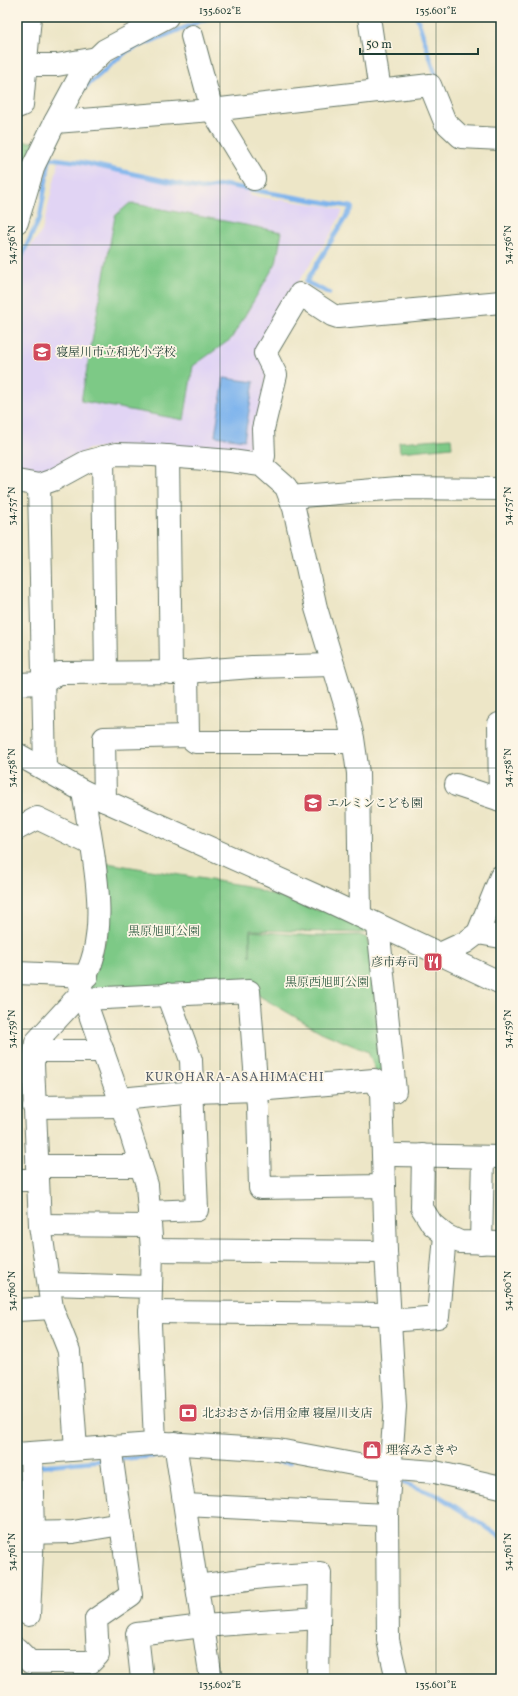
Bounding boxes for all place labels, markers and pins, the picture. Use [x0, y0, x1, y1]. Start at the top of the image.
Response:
school or university icon: 寝屋川市立和光小学校 [31, 341, 53, 363]
place label: 寝屋川市立和光小学校 [56, 345, 176, 361]
school or university icon: エルミンこども園 [302, 792, 324, 814]
place label: エルミンこども園 [327, 796, 423, 812]
restaurant icon: 彦市寿司 [422, 951, 444, 973]
place label: 彦市寿司 [371, 955, 419, 971]
bank icon: 北おおさか信用金庫 寝屋川支店 [177, 1402, 199, 1424]
place label: 北おおさか信用金庫 寝屋川支店 [202, 1406, 372, 1422]
shop icon: 理容みさきや [361, 1439, 383, 1461]
place label: 理容みさきや [386, 1443, 458, 1459]

